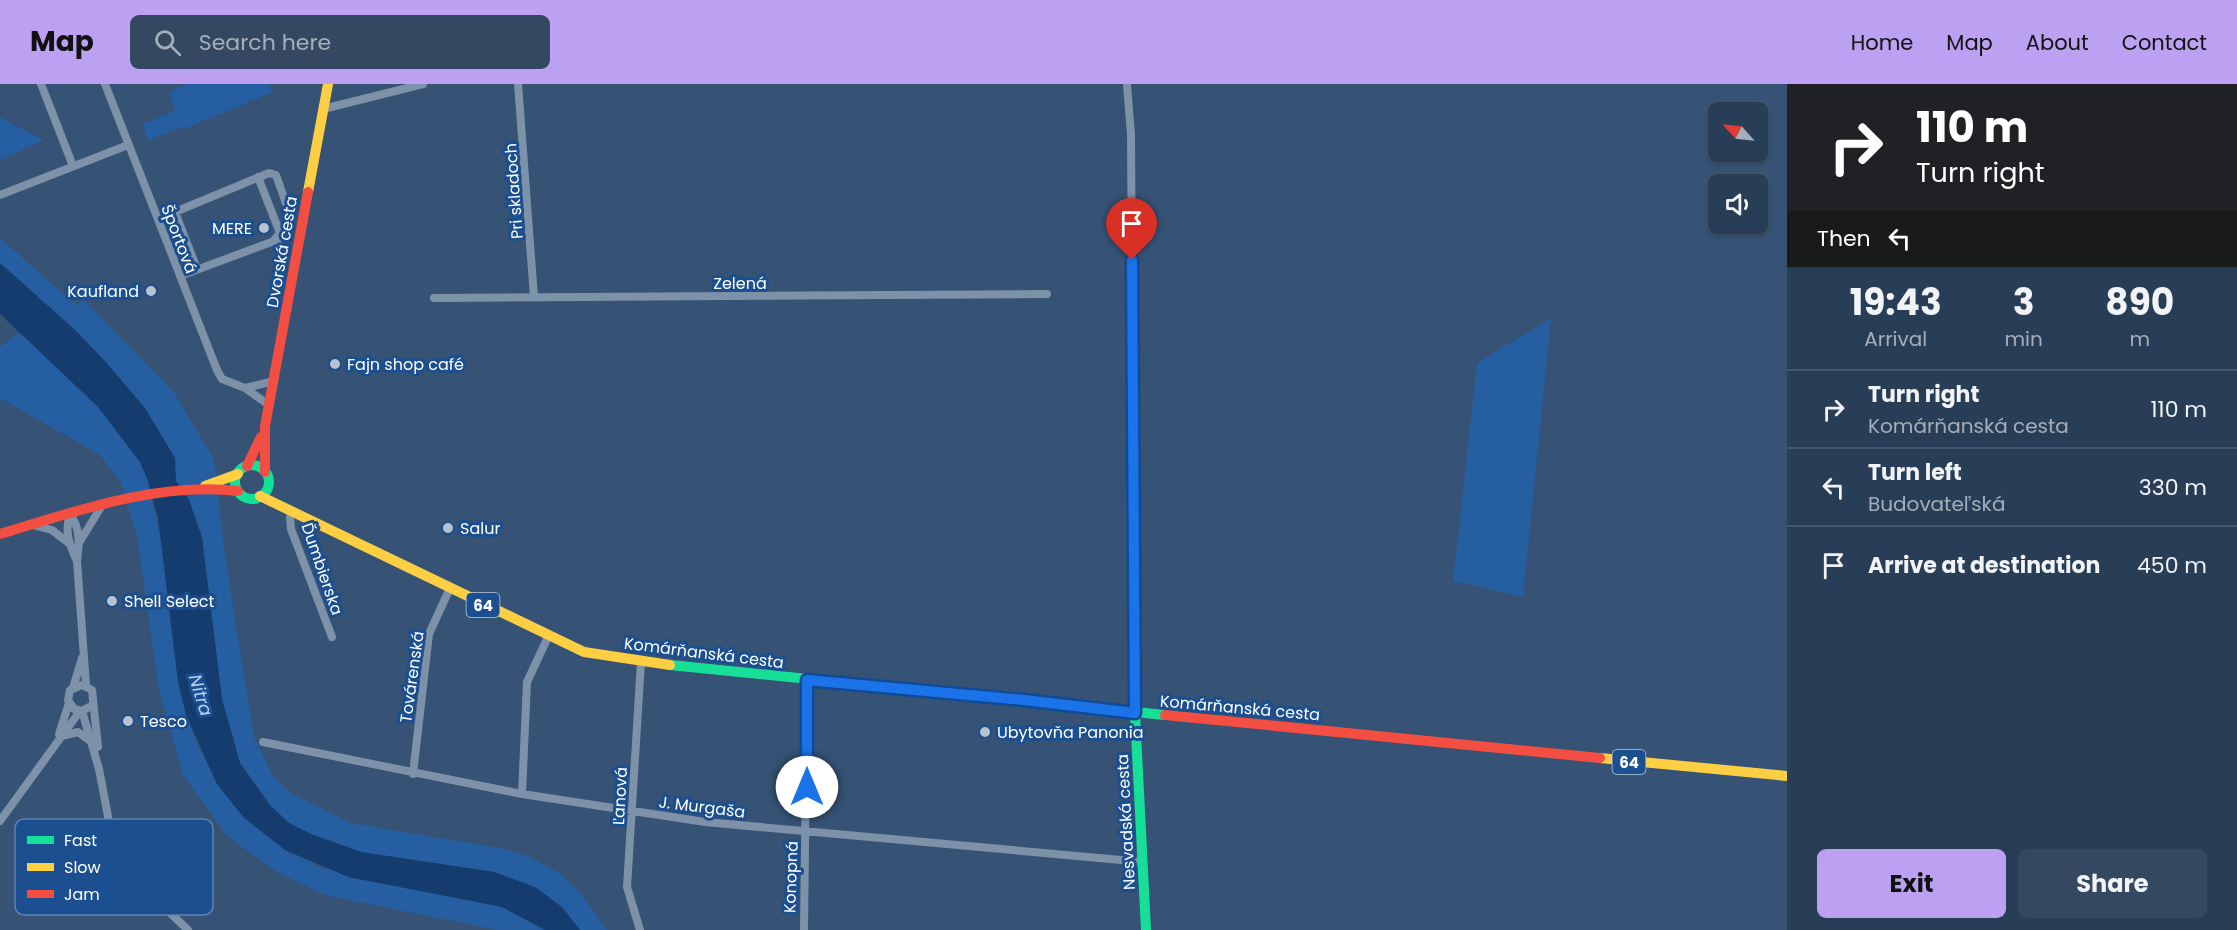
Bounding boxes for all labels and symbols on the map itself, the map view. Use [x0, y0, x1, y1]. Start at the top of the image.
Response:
north arrow [1708, 102, 1768, 162]
street label: Pri skladoch [499, 142, 529, 240]
street label: Dvorská cesta [261, 194, 303, 310]
pin [1106, 198, 1157, 260]
street label: Športová [155, 201, 203, 277]
place label: MERE [212, 217, 252, 240]
marker: MERE [257, 221, 271, 235]
street label: Zelená [713, 272, 767, 295]
place label: Kaufland [67, 280, 139, 303]
marker: Kaufland [144, 284, 158, 298]
place label: Fajn shop café [347, 353, 464, 376]
marker: Fajn shop café [328, 357, 342, 371]
place label: Salur [460, 517, 500, 540]
street label: Ďumbierska [295, 520, 349, 618]
marker: Salur [441, 521, 455, 535]
place label: Shell Select [124, 590, 215, 613]
road number: 64 [466, 593, 500, 617]
marker: Shell Select [105, 594, 119, 608]
street label: Továrenská [394, 630, 430, 724]
street label: Komárňanská cesta [623, 632, 785, 674]
water label: Nitra [183, 671, 219, 719]
street label: Komárňanská cesta [1159, 690, 1321, 726]
place label: Tesco [140, 710, 187, 733]
marker: Tesco [121, 714, 135, 728]
place label: Ubytovňa Panonia [997, 721, 1144, 744]
marker: Ubytovňa Panonia [978, 725, 992, 739]
road number: 64 [1612, 750, 1646, 774]
street label: Nesvadská cesta [1111, 753, 1141, 891]
position arrow [775, 755, 839, 819]
street label: Ľanová [607, 766, 633, 826]
street label: J. Murgaša [657, 790, 747, 824]
legend [15, 819, 213, 915]
text: Fast [64, 829, 97, 852]
street label: Konopná [778, 841, 804, 913]
text: Slow [64, 856, 101, 879]
text: Jam [64, 883, 100, 906]

